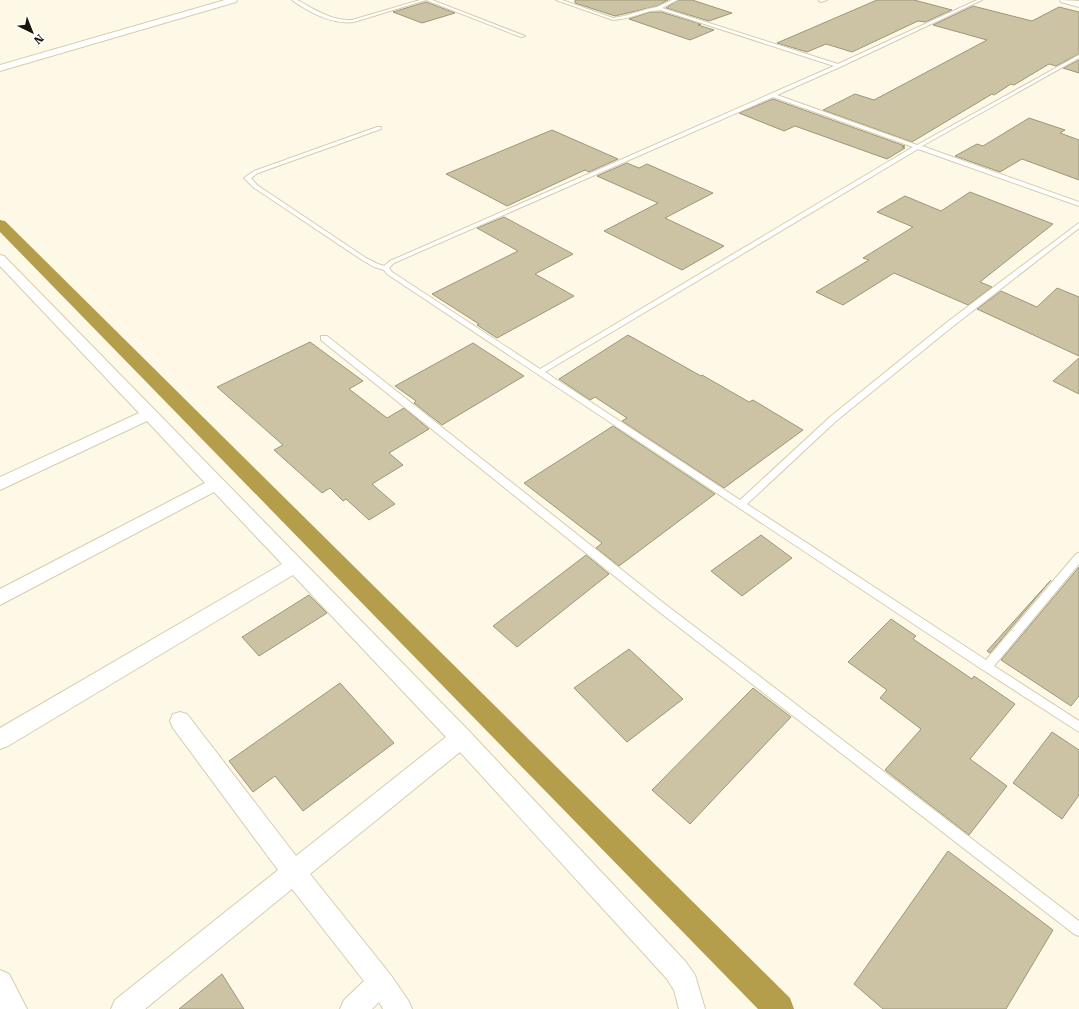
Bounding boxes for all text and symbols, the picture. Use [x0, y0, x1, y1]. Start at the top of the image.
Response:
north arrow [12, 12, 52, 52]
text: N [31, 31, 46, 47]

